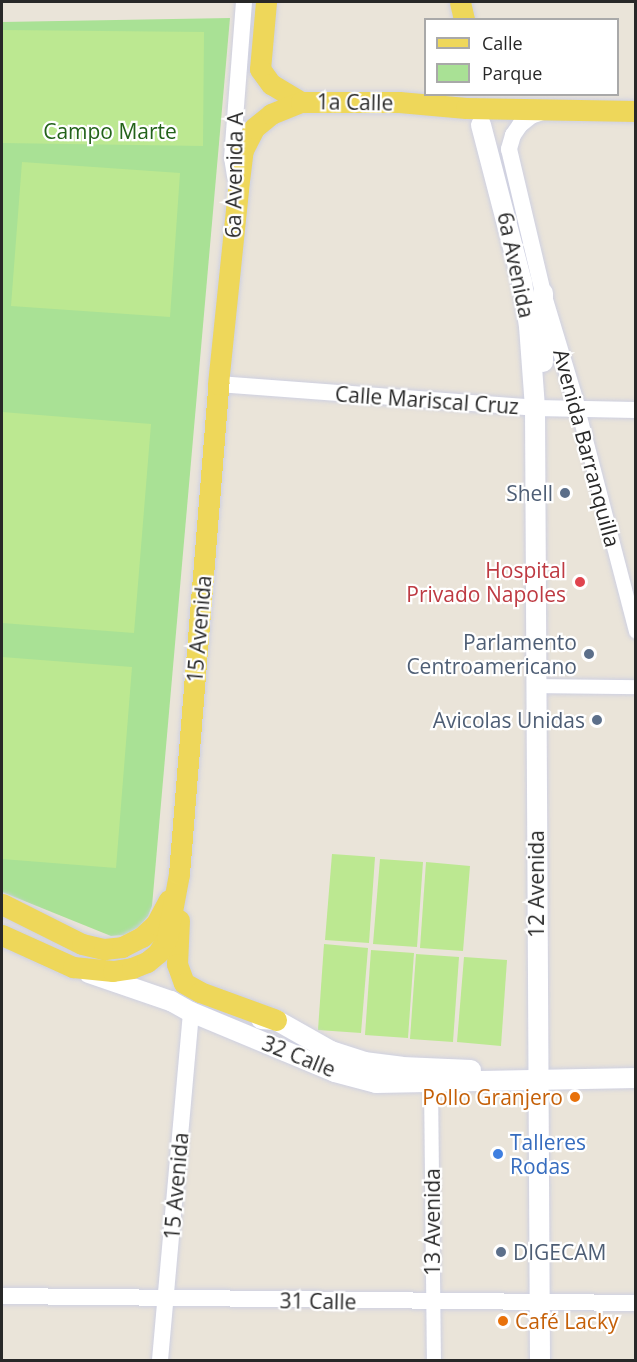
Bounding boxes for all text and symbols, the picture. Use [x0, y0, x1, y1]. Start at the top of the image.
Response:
legend [424, 18, 619, 96]
text: Calle [482, 31, 523, 55]
text: Parque [482, 61, 542, 85]
street label: 1a Calle [317, 89, 393, 115]
street label: 6a Avenida A [220, 112, 248, 238]
park label: Campo Marte [43, 118, 177, 144]
street label: 6a Avenida [493, 210, 539, 320]
street label: Avenida Barranquilla [548, 346, 626, 550]
street label: Calle Mariscal Cruz [334, 381, 520, 419]
place label: Shell [506, 480, 553, 506]
marker: Shell [558, 486, 572, 500]
place label: Hospital Privado Napoles [406, 557, 566, 607]
marker: Hospital Privado Napoles [571, 573, 589, 591]
street label: 15 Avenida [182, 574, 216, 684]
place label: Parlamento Centroamericano [406, 629, 577, 679]
marker: Parlamento Centroamericano [582, 647, 596, 661]
place label: Avicolas Unidas [433, 707, 585, 733]
marker: Avicolas Unidas [590, 713, 604, 727]
street label: 12 Avenida [523, 830, 549, 938]
street label: 32 Calle [259, 1030, 339, 1082]
place label: Pollo Granjero [422, 1084, 563, 1110]
marker: Pollo Granjero [568, 1090, 582, 1104]
place label: Talleres Rodas [510, 1129, 586, 1179]
street label: 15 Avenida [159, 1131, 193, 1241]
marker: Talleres Rodas [491, 1147, 505, 1161]
street label: 13 Avenida [419, 1168, 445, 1276]
place label: DIGECAM [513, 1239, 606, 1265]
marker: DIGECAM [494, 1245, 508, 1259]
street label: 31 Calle [279, 1288, 357, 1314]
place label: Café Lacky [515, 1308, 618, 1334]
marker: Café Lacky [496, 1314, 510, 1328]

